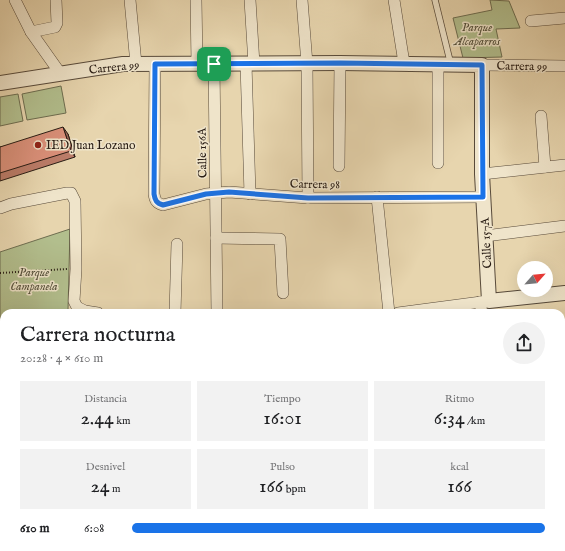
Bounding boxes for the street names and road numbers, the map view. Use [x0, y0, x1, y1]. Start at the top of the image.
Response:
street label: Carrera 99 [88, 57, 140, 78]
street label: Carrera 99 [496, 59, 548, 74]
street label: Calle 156A [195, 127, 210, 178]
street label: Carrera 98 [290, 177, 341, 192]
street label: Calle 157A [478, 216, 495, 269]

